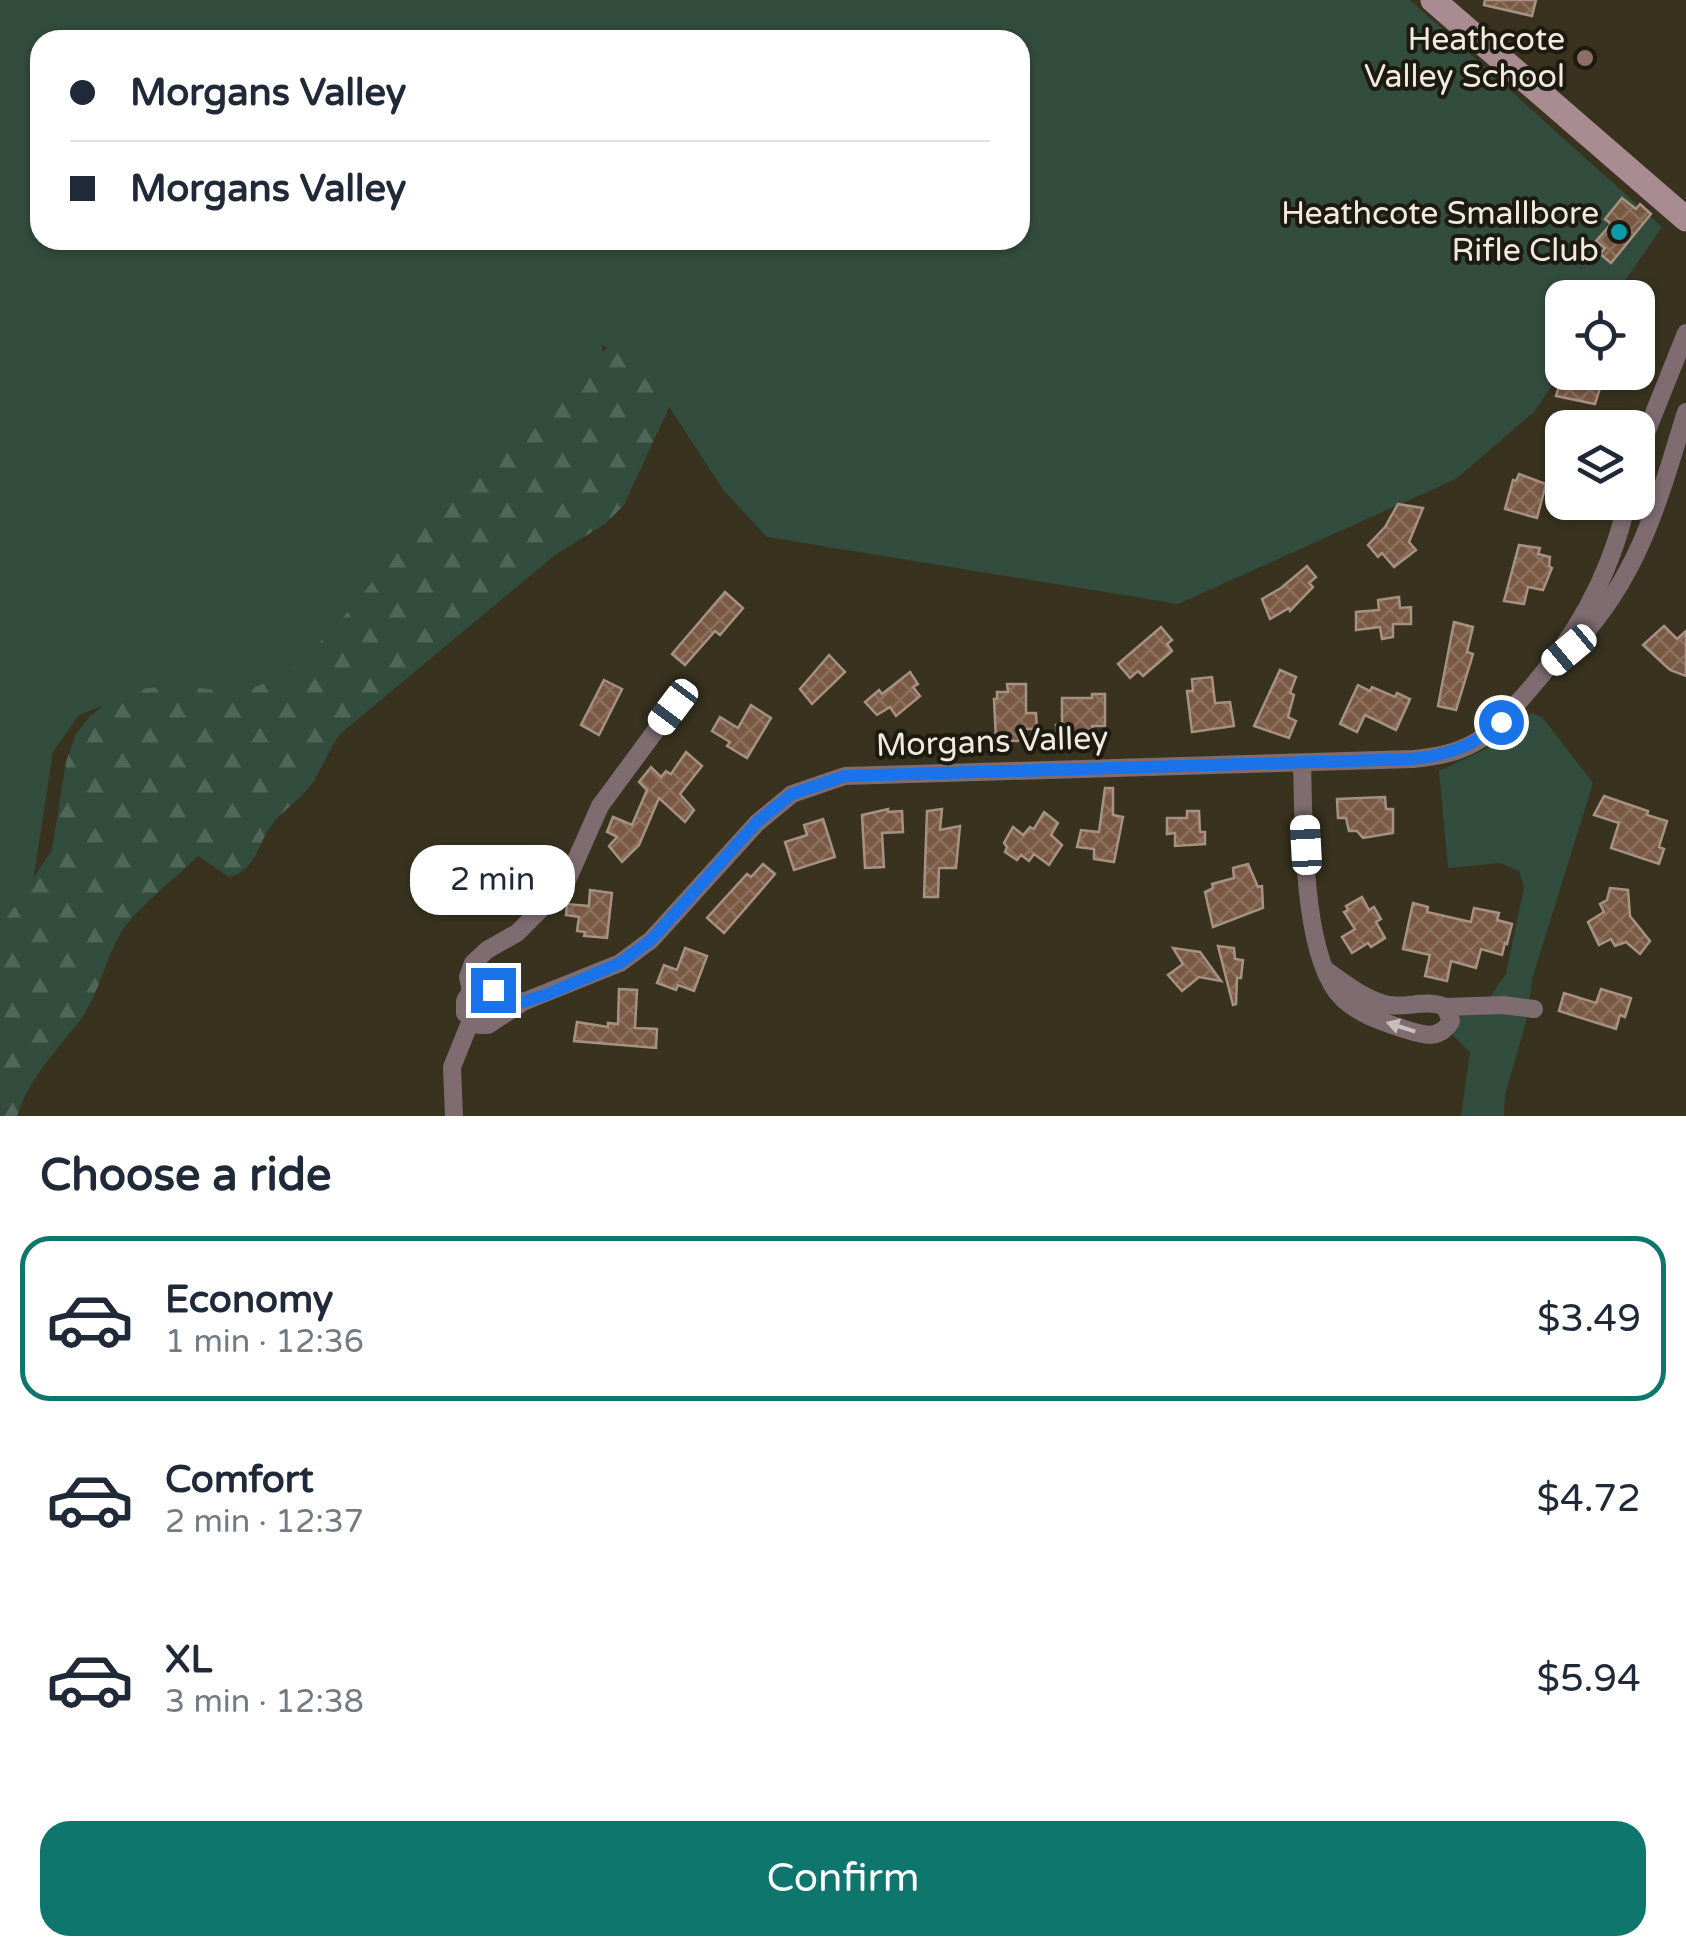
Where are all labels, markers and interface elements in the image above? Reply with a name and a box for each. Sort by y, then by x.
place label: Heathcote Valley School [1364,21,1565,96]
marker: Heathcote Valley School [1574,47,1596,69]
text: Morgans Valley [130,70,406,116]
text: Morgans Valley [130,166,406,212]
place label: Heathcote Smallbore Rifle Club [1281,195,1599,270]
marker: Heathcote Smallbore Rifle Club [1608,221,1630,243]
map controls [1545,280,1655,520]
button: locate [1545,280,1655,390]
button: layers [1545,410,1655,520]
car [1536,619,1602,681]
car [643,674,703,740]
route start [1479,700,1524,745]
street label: Morgans Valley [875,719,1109,765]
car [1289,814,1323,876]
callout: 2 min [410,845,576,915]
text: 2 min [450,861,535,899]
route end [471,968,516,1013]
one-way arrow [1385,1019,1415,1034]
text: Choose a ride [40,1149,331,1203]
icon: car [45,1274,135,1364]
text: Economy [165,1277,333,1323]
text: $3.49 [1537,1296,1641,1342]
text: 1 min · 12:36 [165,1323,364,1361]
icon: car [45,1454,135,1544]
text: Comfort [165,1457,314,1503]
text: $4.72 [1536,1476,1641,1522]
text: 2 min · 12:37 [165,1503,364,1541]
icon: car [45,1634,135,1724]
text: XL [165,1637,212,1683]
text: $5.94 [1536,1656,1641,1702]
text: 3 min · 12:38 [165,1683,364,1721]
button: Confirm [40,1821,1646,1936]

